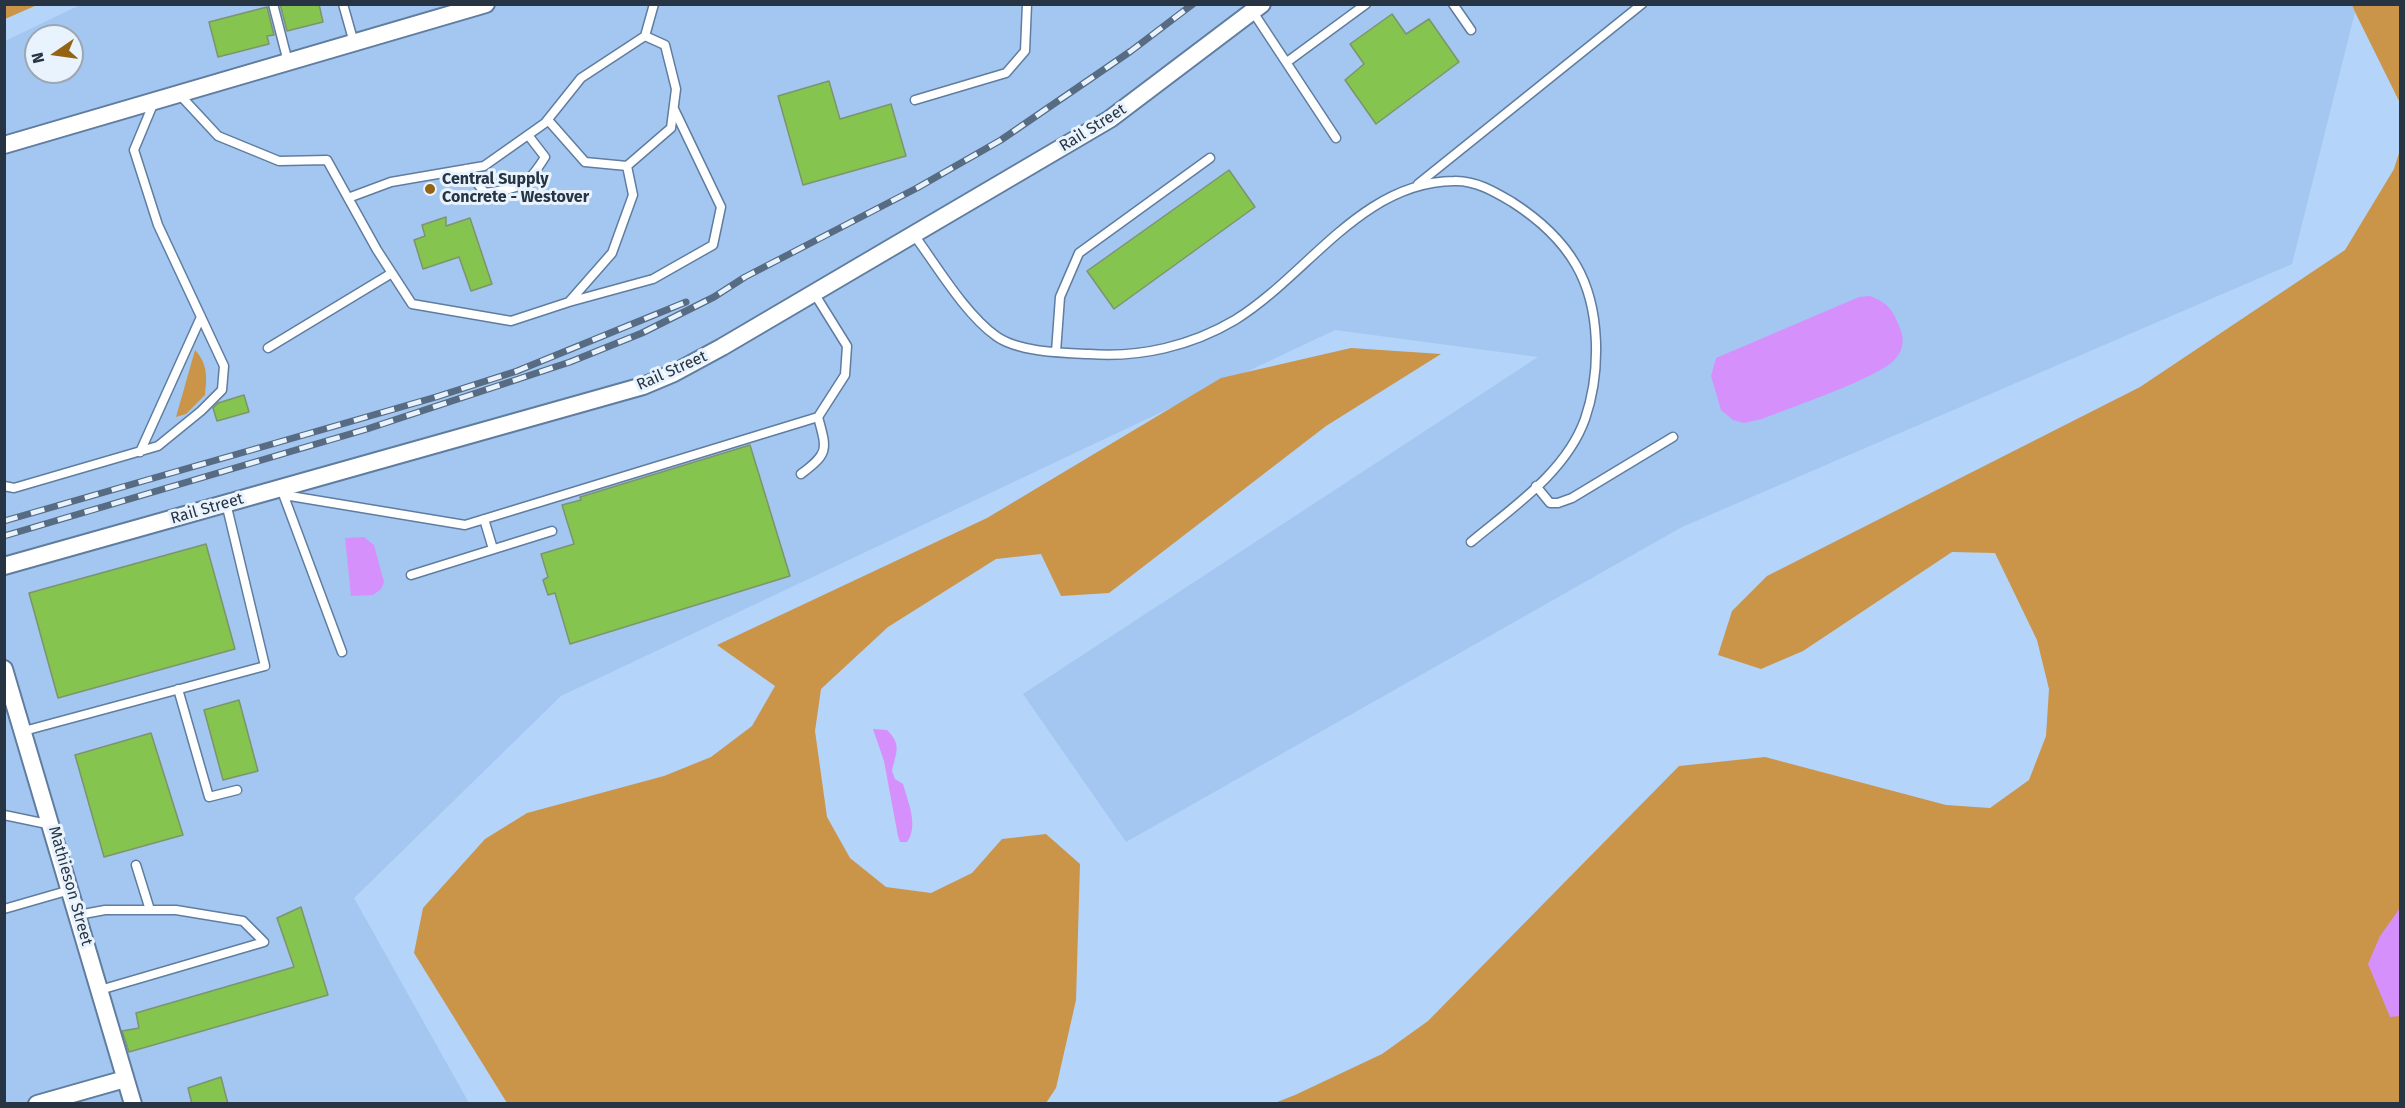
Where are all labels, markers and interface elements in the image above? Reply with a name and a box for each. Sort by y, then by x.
north arrow [24,24,84,84]
text: N [27,50,48,65]
street label: Rail Street [1056,100,1130,156]
place label: Central Supply Concrete - Westover [442,170,589,208]
marker: Central Supply Concrete - Westover [423,182,437,196]
street label: Rail Street [634,347,710,395]
street label: Rail Street [168,489,246,529]
street label: Mathieson Street [44,824,96,948]

